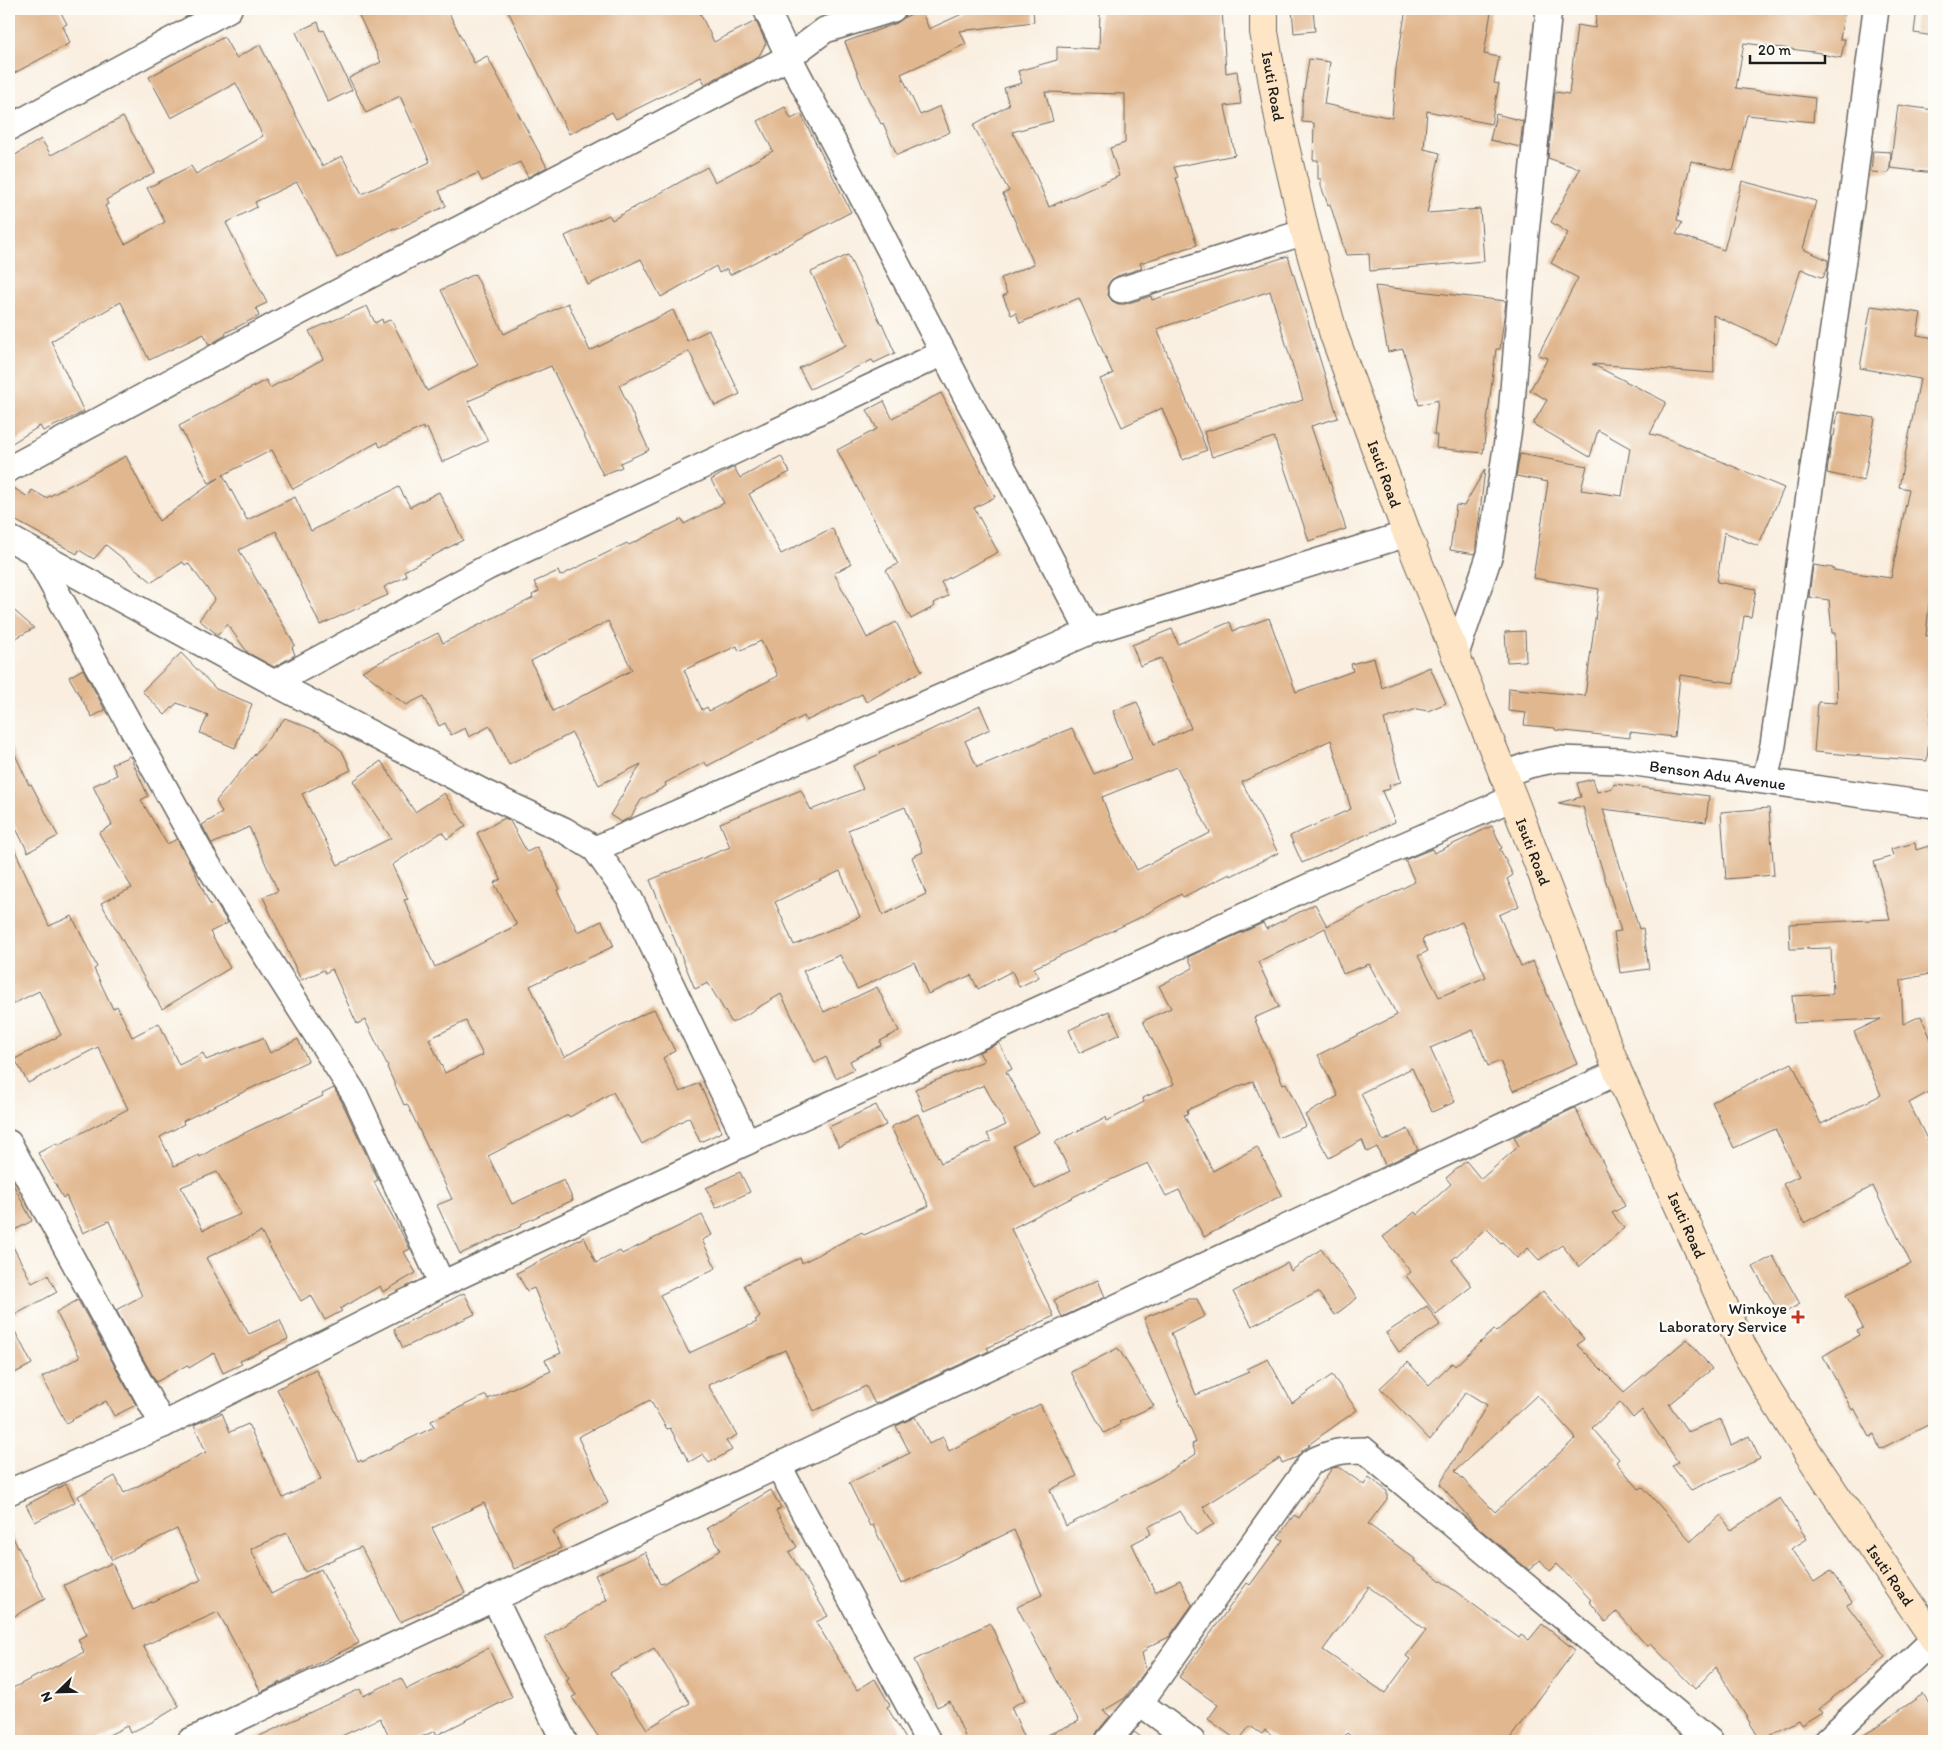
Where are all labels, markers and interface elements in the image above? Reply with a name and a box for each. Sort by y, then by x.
scale bar [1750,32,1826,64]
text: 20 m [1758,41,1792,59]
street label: Isuti Road [1258,50,1288,123]
street label: Isuti Road [1363,438,1406,511]
street label: Benson Adu Avenue [1648,756,1787,794]
street label: Isuti Road [1512,815,1555,888]
street label: Isuti Road [1664,1189,1710,1261]
place label: Winkoye Laboratory Service [1659,1299,1787,1336]
marker: Winkoye Laboratory Service [1791,1310,1805,1324]
street label: Isuti Road [1862,1541,1918,1610]
north arrow [32,1668,82,1718]
text: N [37,1689,56,1705]

